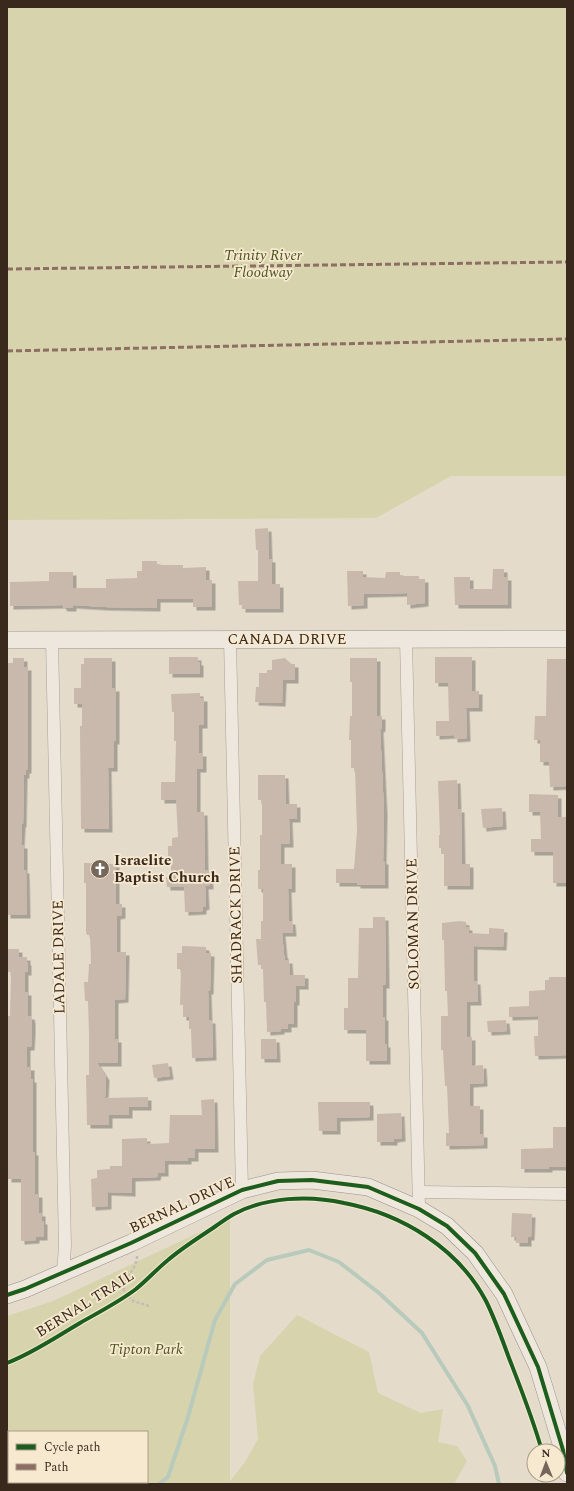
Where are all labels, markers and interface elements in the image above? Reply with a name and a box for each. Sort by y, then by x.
park label: Trinity River Floodway [224,244,303,284]
street label: CANADA DRIVE [227,628,347,651]
street label: SHADRACK DRIVE [223,846,249,984]
place label: Israelite Baptist Church [114,849,220,889]
church icon: Israelite Baptist Church [89,858,111,880]
street label: SOLOMAN DRIVE [400,858,426,990]
street label: LADALE DRIVE [47,900,71,1014]
street label: BERNAL DRIVE [126,1171,238,1239]
street label: BERNAL TRAIL [31,1265,139,1343]
park label: Tipton Park [109,1338,183,1361]
legend [8,1431,148,1483]
text: Cycle path [44,1438,101,1457]
north arrow [526,1443,566,1483]
text: N [541,1445,550,1462]
text: Path [44,1458,69,1477]

